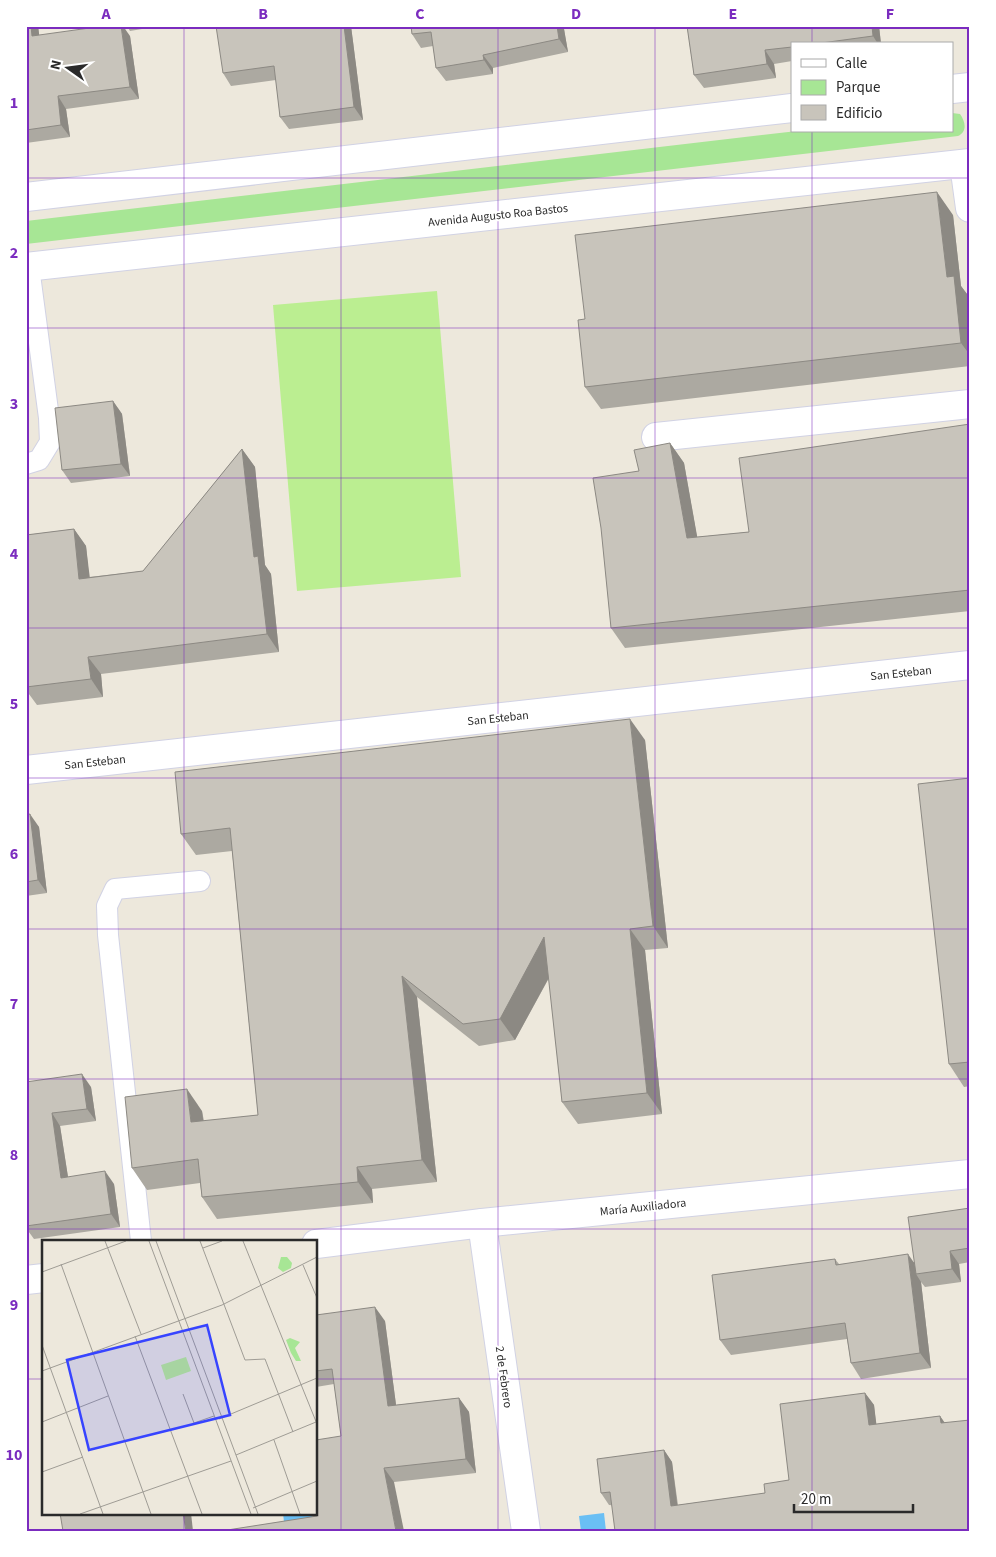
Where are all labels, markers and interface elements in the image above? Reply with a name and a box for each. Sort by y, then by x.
text: A [100,3,111,25]
text: B [258,3,268,25]
text: C [415,3,425,25]
text: D [571,3,581,25]
text: E [729,3,737,25]
text: F [886,3,894,25]
north arrow [42,42,92,92]
legend [791,42,954,132]
text: Calle [836,53,867,74]
text: N [46,58,67,72]
text: Parque [836,77,880,98]
text: 1 [10,92,18,114]
text: Edificio [836,103,883,124]
street label: Avenida Augusto Roa Bastos [427,200,569,231]
text: 2 [10,242,18,264]
text: 3 [10,393,18,415]
text: 4 [10,543,19,565]
street label: San Esteban [870,662,933,685]
text: 5 [10,693,18,715]
street label: San Esteban [467,707,530,730]
street label: San Esteban [64,751,127,774]
text: 6 [10,843,18,865]
text: 7 [10,993,18,1015]
text: 8 [10,1144,18,1166]
street label: María Auxiliadora [599,1195,687,1220]
inset map [42,1240,318,1514]
text: 9 [10,1294,18,1316]
street label: 2 de Febrero [491,1345,516,1409]
text: 10 [6,1444,22,1466]
scale bar [794,1482,912,1514]
text: 20 m [801,1489,831,1510]

